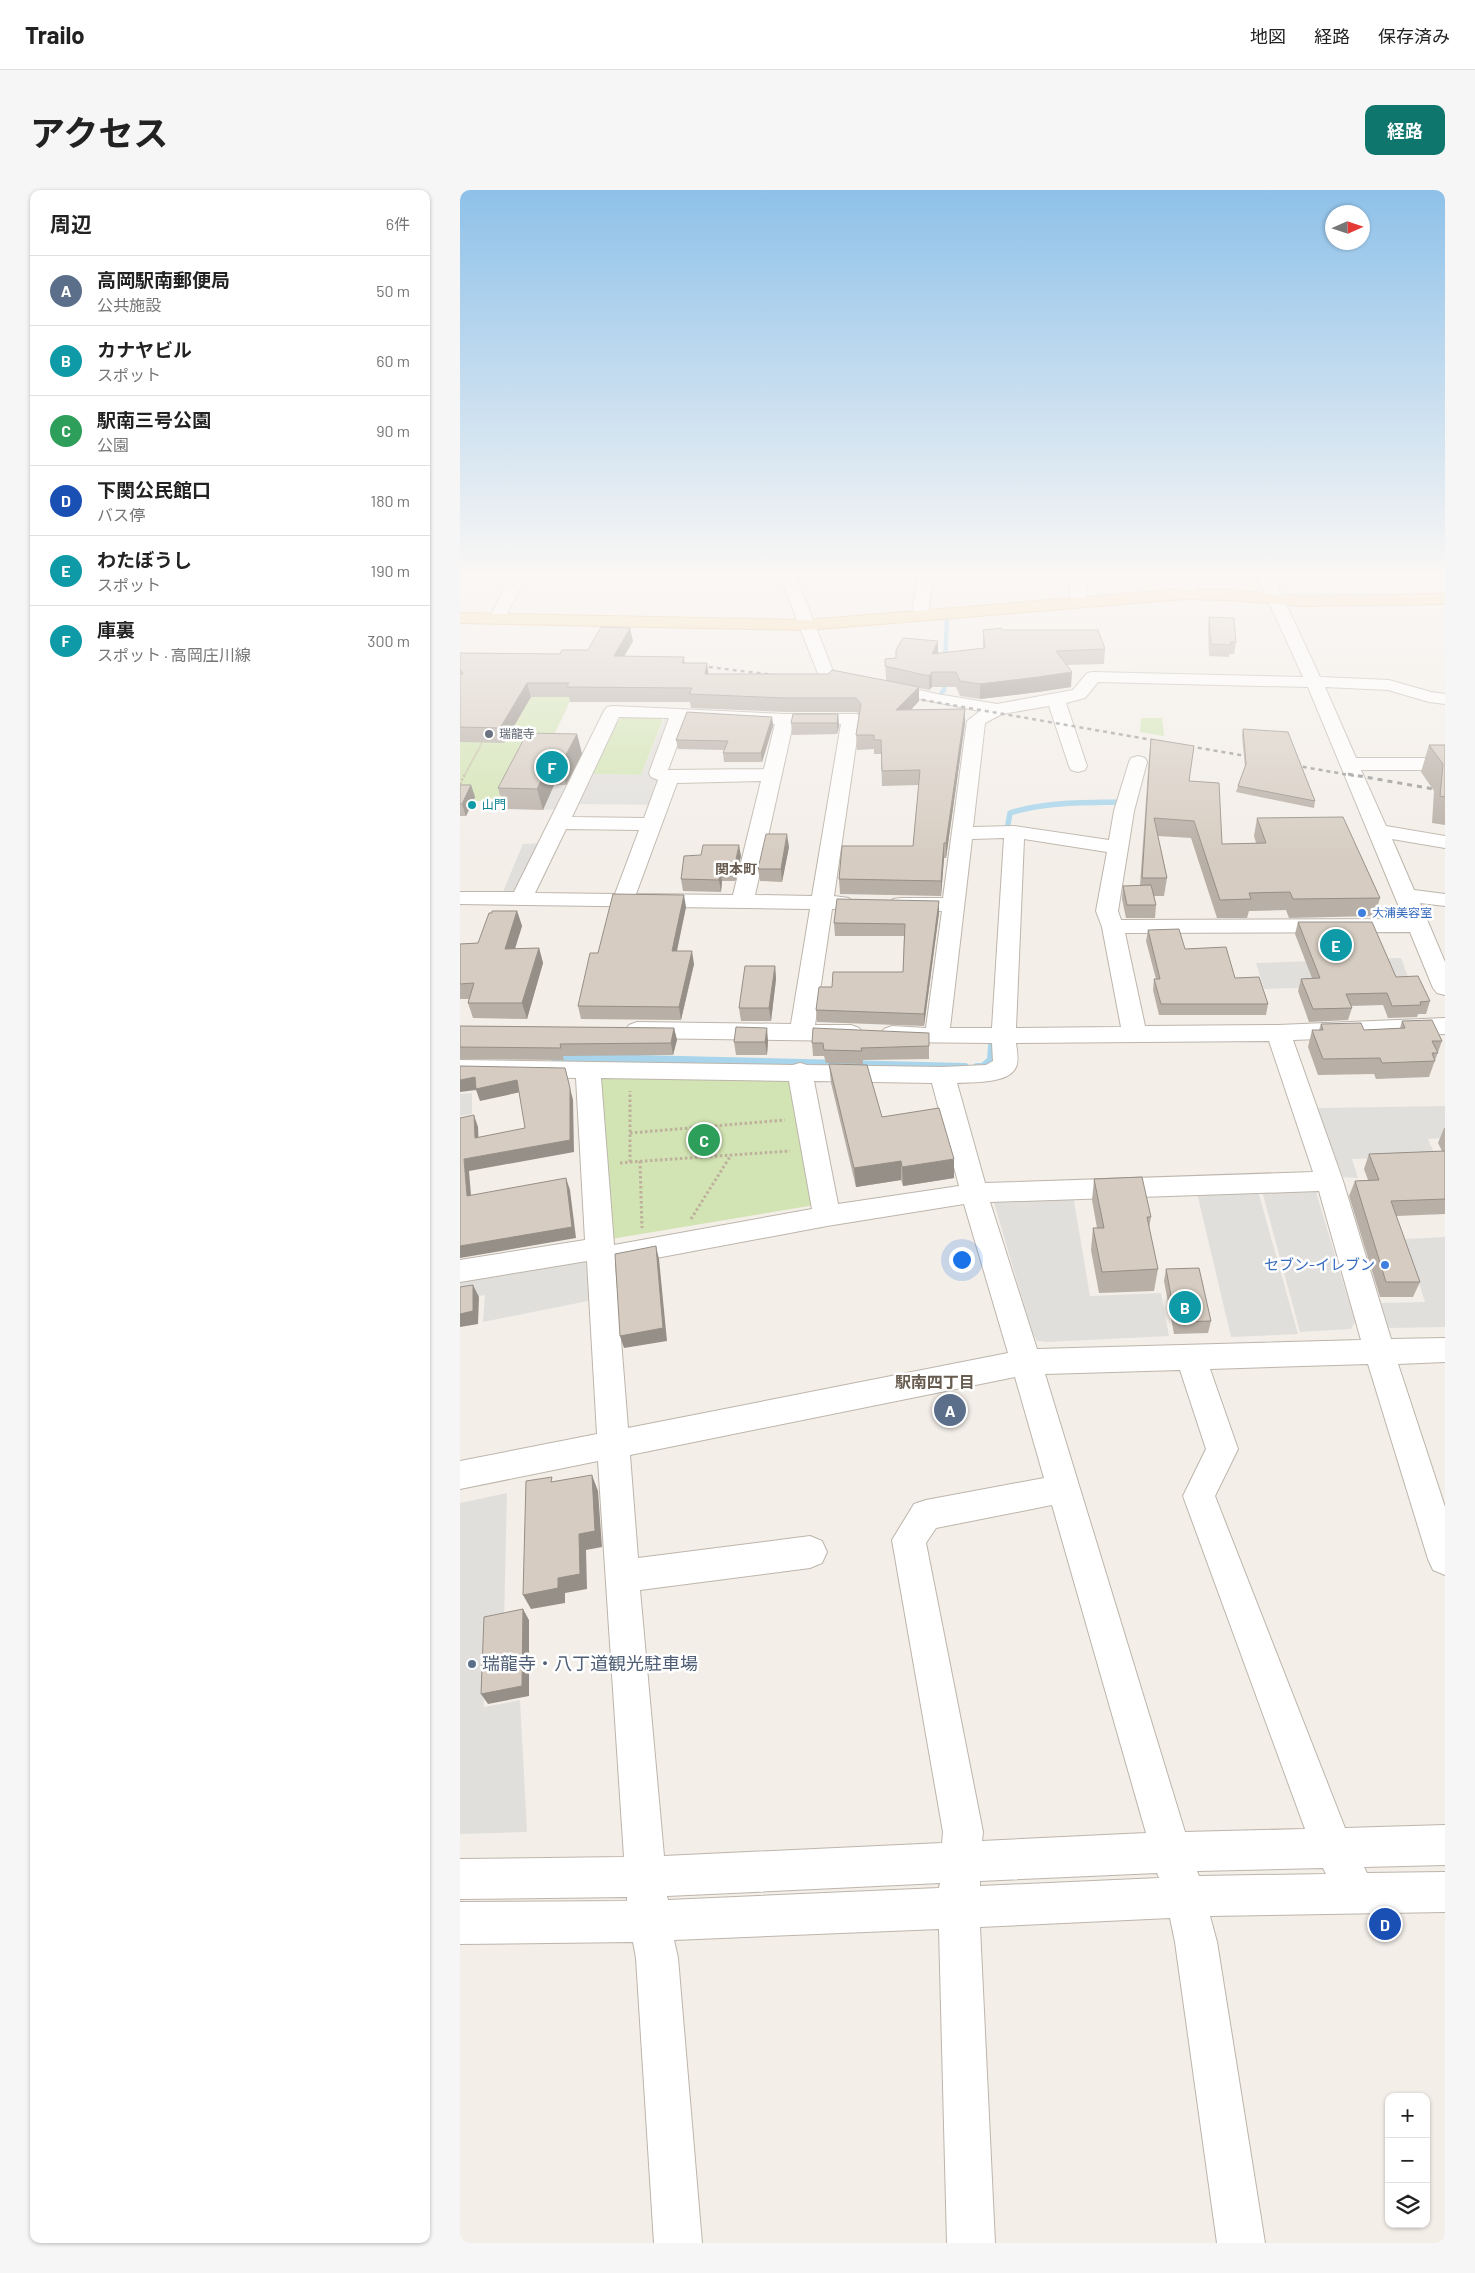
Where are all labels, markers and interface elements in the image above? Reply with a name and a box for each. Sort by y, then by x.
text: Trailo [25,20,85,49]
text: 地図 [1250,25,1286,47]
text: 経路 [1314,25,1350,47]
text: 保存済み [1378,25,1450,47]
button: 経路 [1365,105,1445,155]
text: アクセス [30,111,168,153]
north arrow [1325,205,1370,250]
text: 周辺 [50,211,92,236]
text: 6件 [386,214,410,233]
text: 高岡駅南郵便局 [97,268,230,291]
text: A [61,281,71,300]
text: 50 m [376,281,410,300]
text: 公共施設 [97,295,161,314]
text: カナヤビル [97,338,192,361]
text: B [61,351,71,370]
text: 60 m [376,351,410,370]
text: スポット [97,365,161,384]
text: 駅南三号公園 [97,408,211,431]
text: C [61,421,71,440]
text: 90 m [376,421,410,440]
text: 公園 [97,435,129,454]
text: 下関公民館口 [97,478,211,501]
text: D [61,491,71,510]
text: 180 m [371,491,410,510]
text: バス停 [97,505,145,524]
text: わたぼうし [97,548,192,571]
text: E [61,561,71,580]
text: 190 m [371,561,410,580]
text: スポット [97,575,161,594]
text: 庫裏 [97,618,135,641]
text: F [62,631,70,650]
text: 300 m [367,631,410,650]
text: スポット · 高岡庄川線 [97,645,251,664]
place label: 瑞龍寺 [499,726,535,740]
marker: 瑞龍寺 [483,728,495,740]
pin: F [536,748,568,786]
place label: 山門 [482,797,506,811]
marker: 山門 [466,799,478,811]
district label: 関本町 [715,860,757,877]
place label: 大浦美容室 [1372,905,1432,919]
marker: 大浦美容室 [1356,907,1368,919]
pin: E [1320,926,1352,964]
pin: C [688,1121,720,1159]
your location [949,1247,975,1273]
place label: セブン-イレブン [1264,1255,1375,1273]
marker: セブン-イレブン [1379,1259,1391,1271]
pin: B [1169,1288,1201,1326]
district label: 駅南四丁目 [895,1372,975,1391]
pin: A [934,1391,966,1429]
place label: 瑞龍寺・八丁道観光駐車場 [482,1652,698,1674]
marker: 瑞龍寺・八丁道観光駐車場 [466,1658,478,1670]
pin: D [1369,1905,1401,1943]
map controls [1385,2093,1430,2228]
button: + [1385,2093,1430,2138]
button: − [1385,2138,1430,2183]
button: layers [1385,2183,1430,2228]

